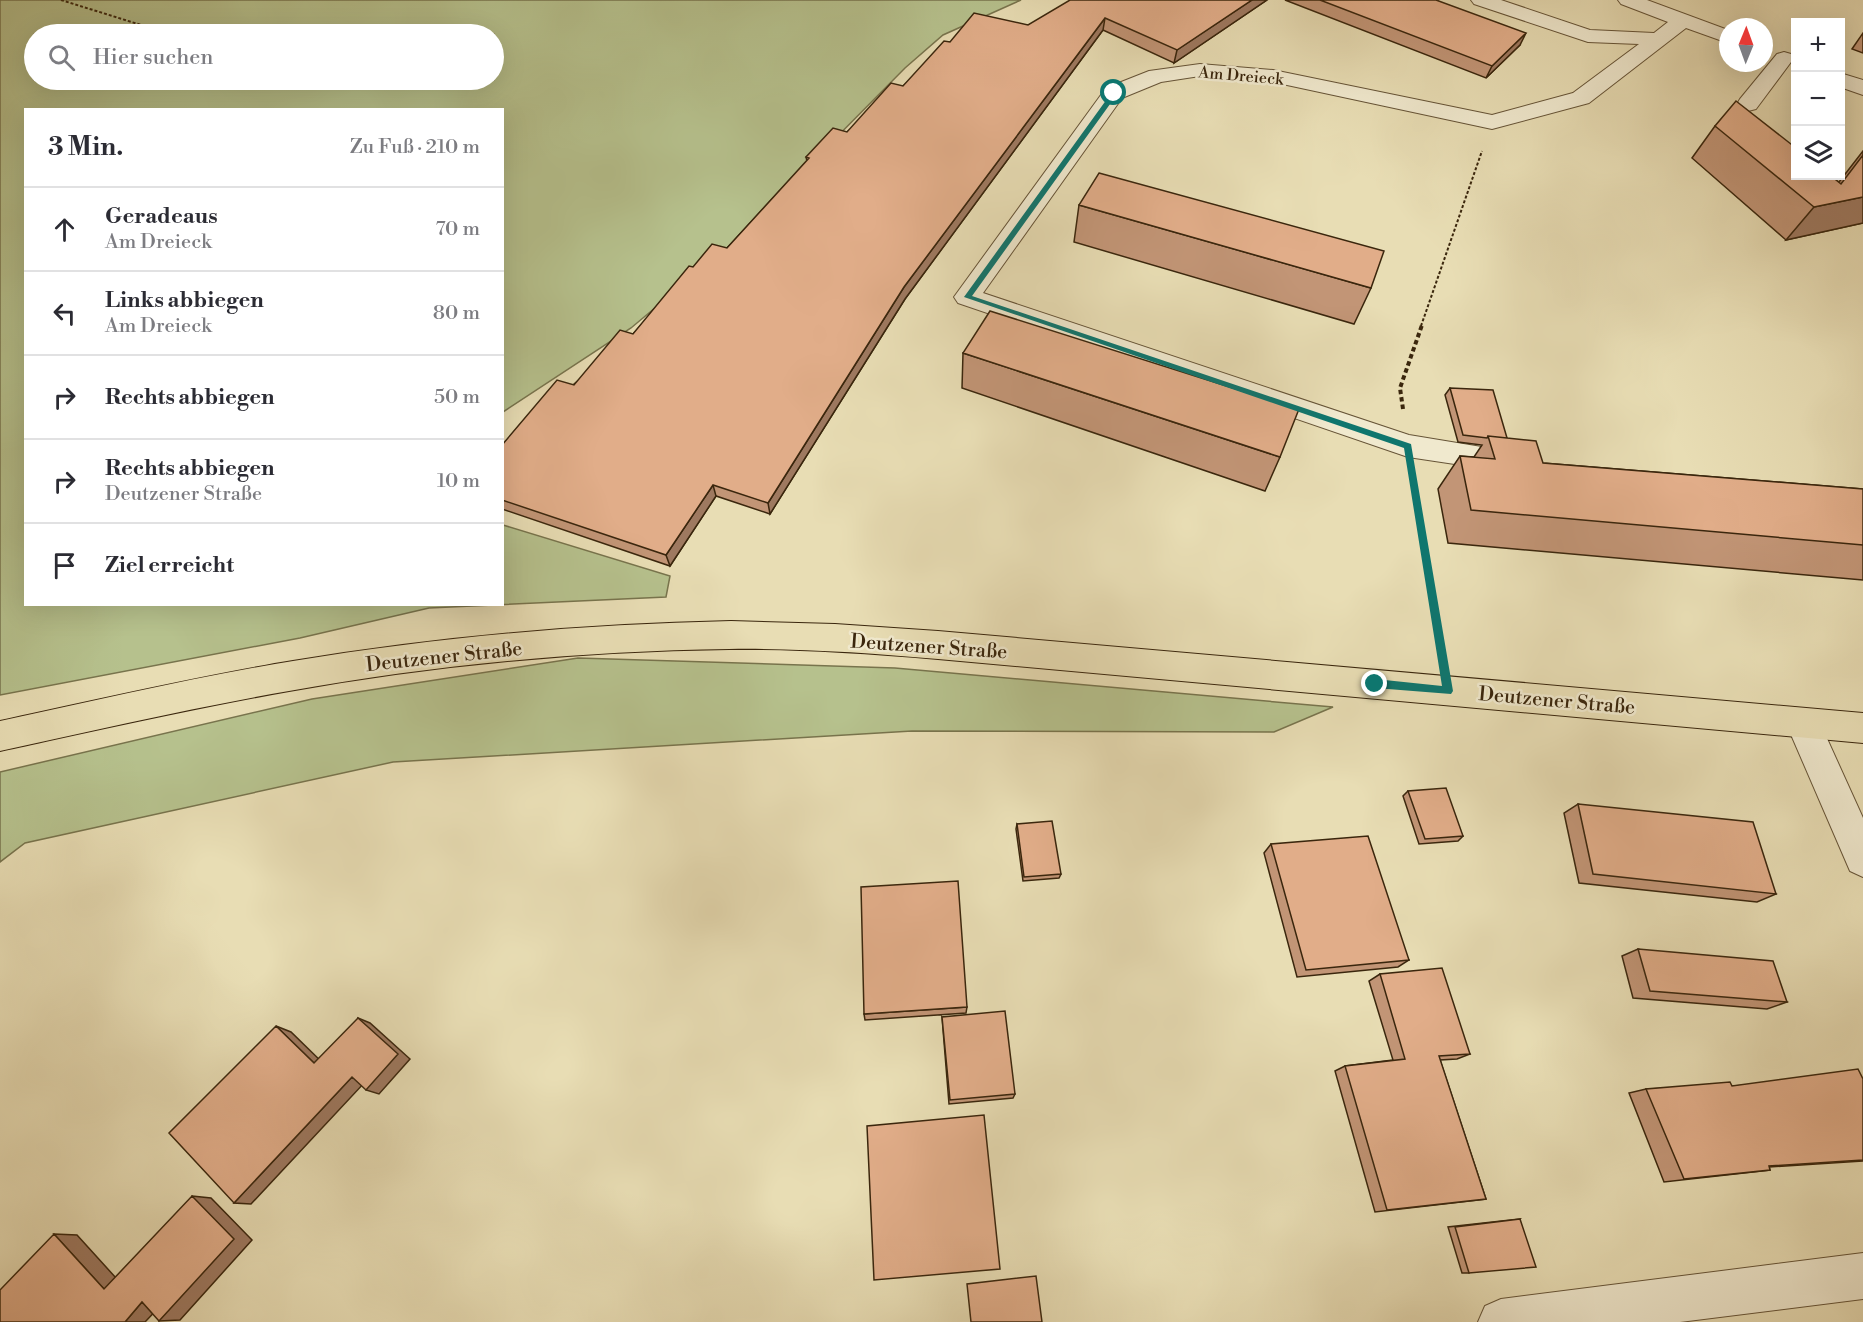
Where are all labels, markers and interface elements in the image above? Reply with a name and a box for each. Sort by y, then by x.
north arrow [1719,18,1773,72]
map controls [1791,18,1845,180]
button: + [1791,18,1845,72]
search box [24,24,504,90]
icon: search [45,41,78,74]
text: Hier suchen [93,44,213,71]
street label: Am Dreieck [1197,62,1286,90]
button: − [1791,72,1845,126]
route start [1100,79,1126,105]
button: layers [1791,126,1845,180]
text: 3 Min. [48,131,123,163]
text: Zu Fuß · 210 m [350,135,480,160]
text: Geradeaus [105,203,218,230]
icon: ahead [48,213,81,246]
text: 70 m [436,217,480,242]
text: Am Dreieck [105,230,212,255]
text: Links abbiegen [105,287,264,314]
icon: left [48,297,81,330]
text: 80 m [433,301,480,326]
text: Am Dreieck [105,314,212,339]
icon: right [48,381,81,414]
text: Rechts abbiegen [105,384,275,411]
text: 50 m [434,385,480,410]
text: Rechts abbiegen [105,455,275,482]
icon: right [48,465,81,498]
text: 10 m [437,469,480,494]
text: Deutzener Straße [105,482,262,507]
icon: arrive [48,549,81,582]
text: Ziel erreicht [105,552,234,579]
street label: Deutzener Straße [850,630,1008,665]
street label: Deutzener Straße [365,637,524,678]
route end [1361,670,1387,696]
street label: Deutzener Straße [1477,682,1636,721]

